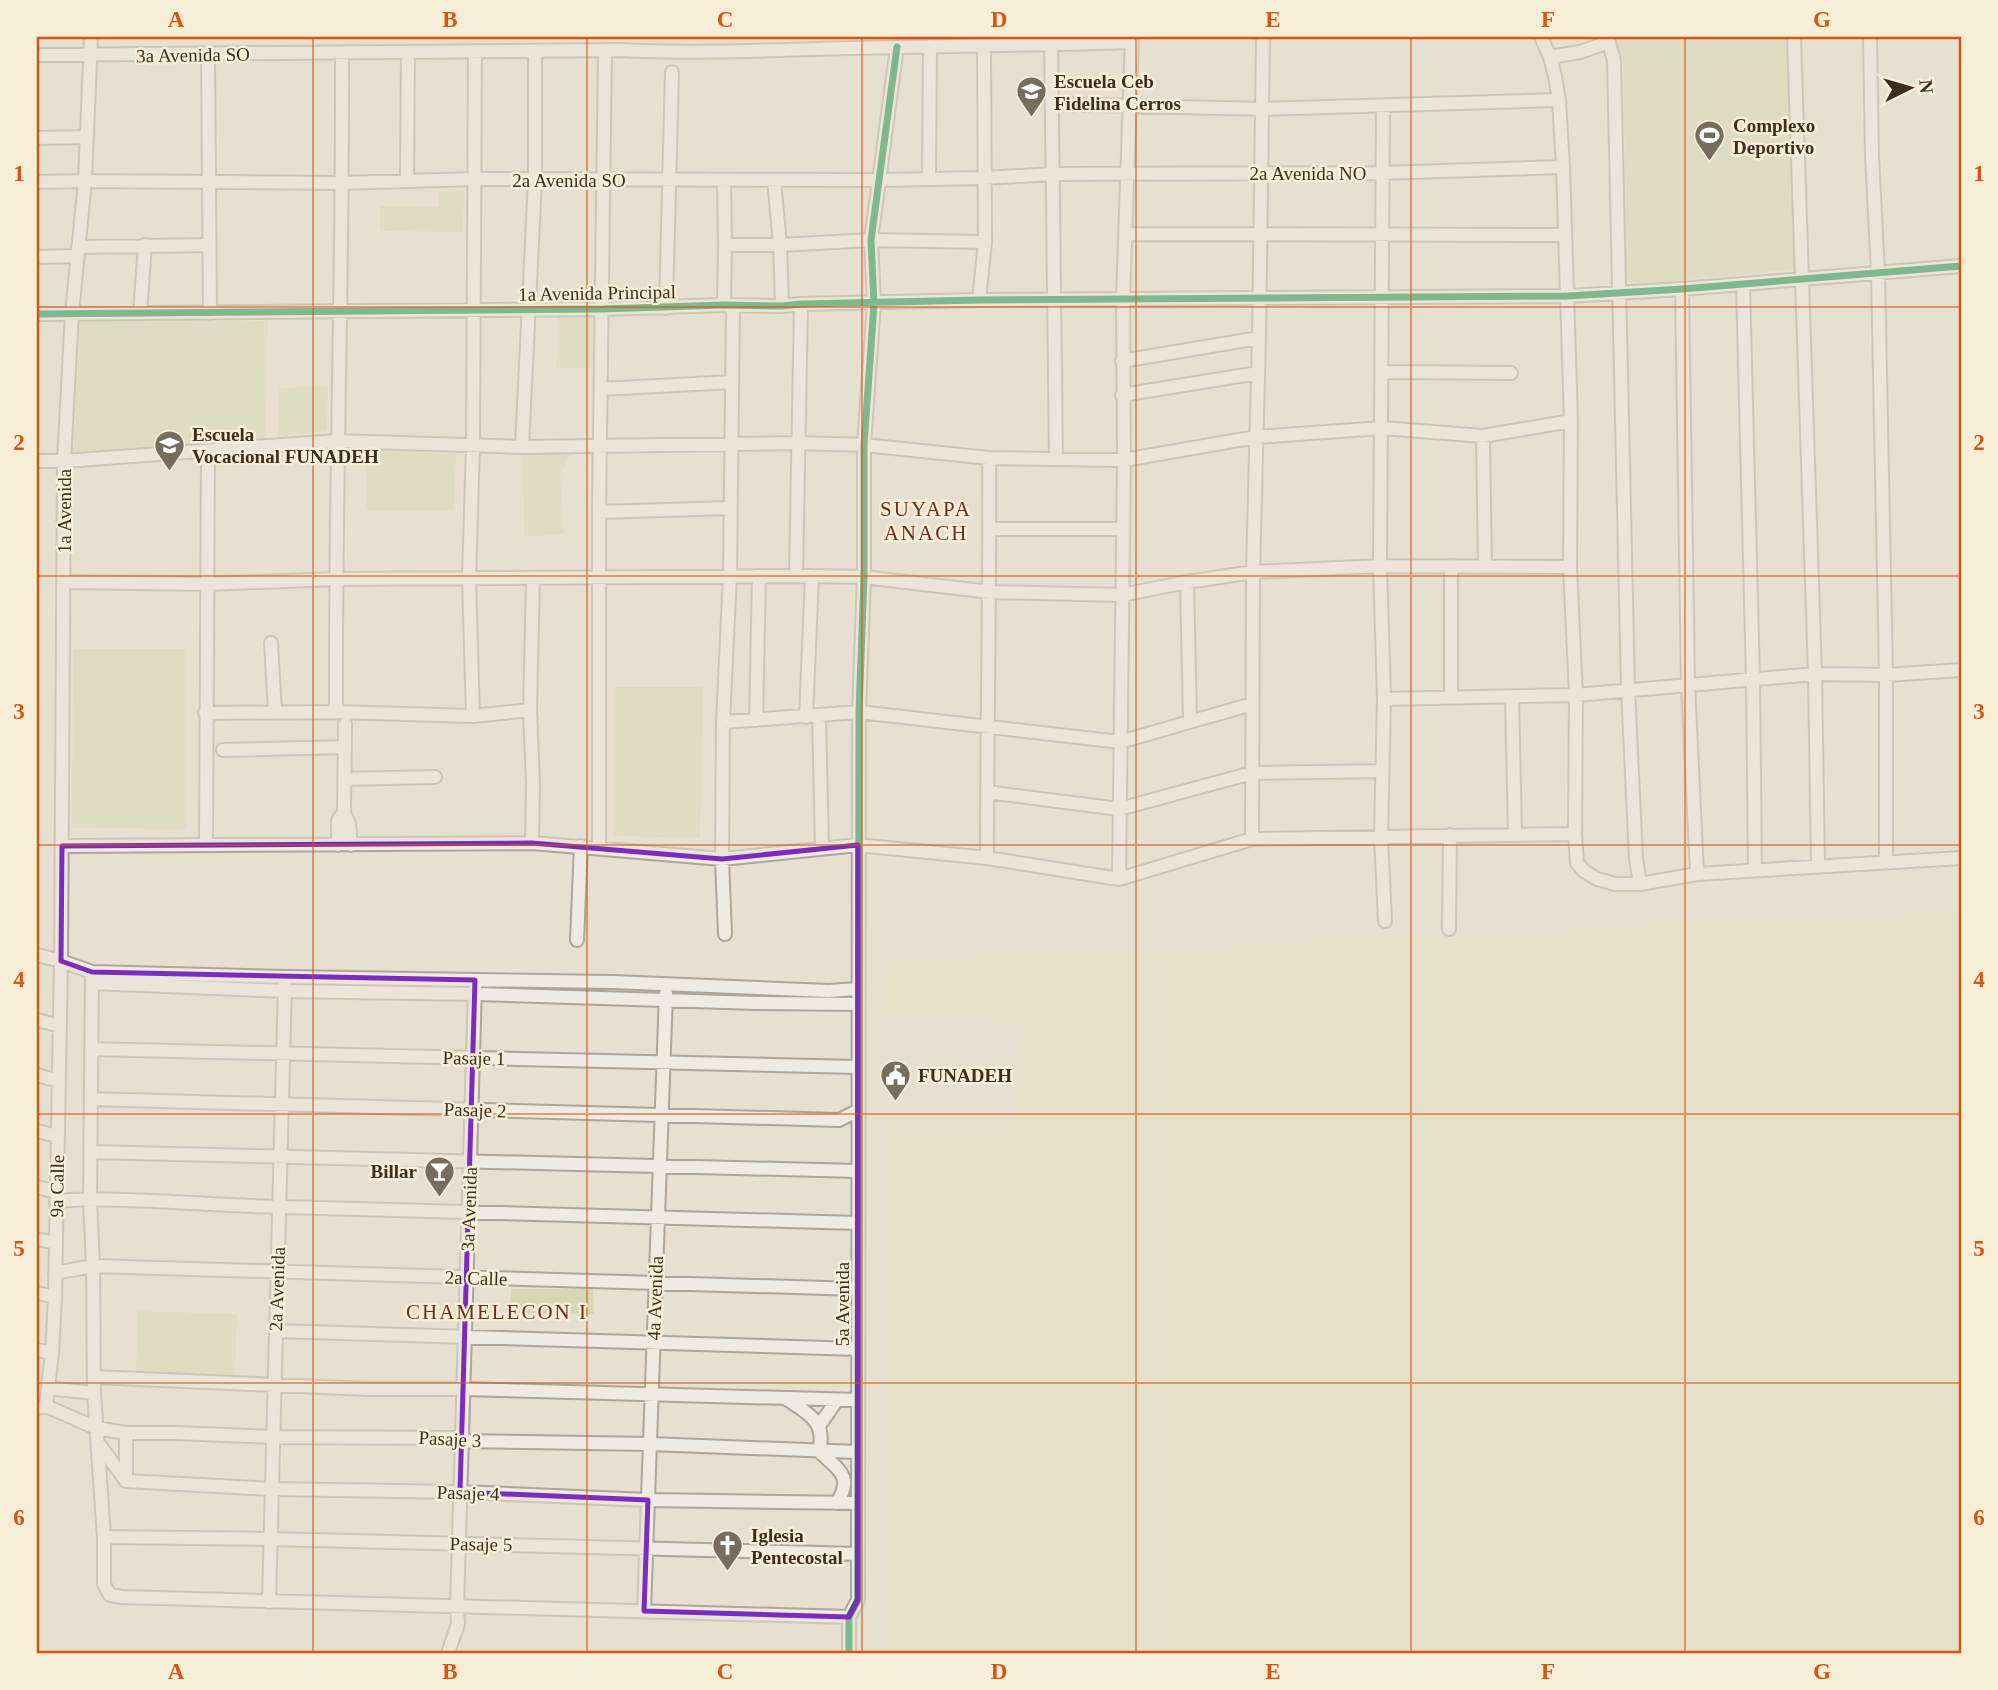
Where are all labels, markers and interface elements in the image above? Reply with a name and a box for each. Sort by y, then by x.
text: A [168,7,185,32]
text: B [442,7,458,32]
text: C [717,7,733,32]
text: D [991,7,1007,32]
text: E [1265,7,1281,32]
text: F [1541,7,1555,32]
text: G [1813,7,1831,32]
street label: 3a Avenida SO [136,44,250,66]
north arrow [1876,52,1946,122]
place label: Escuela Ceb Fidelina Cerros [1054,71,1181,114]
school or university icon: Escuela Ceb Fidelina Cerros [1014,75,1048,119]
text: N [1915,79,1938,95]
place label: Complexo Deportivo [1733,115,1815,158]
sports icon: Complexo Deportivo [1693,119,1727,163]
text: 1 [13,161,25,186]
text: 1 [1973,161,1985,186]
street label: 2a Avenida NO [1250,163,1366,184]
street label: 2a Avenida SO [512,170,626,191]
street label: 1a Avenida Principal [518,281,676,305]
place label: Escuela Vocacional FUNADEH [192,424,379,467]
school or university icon: Escuela Vocacional FUNADEH [152,428,186,472]
text: 2 [13,430,25,455]
text: 2 [1973,430,1985,455]
street label: 1a Avenida [54,468,75,553]
district label: SUYAPA ANACH [880,497,972,545]
text: 3 [13,699,25,724]
text: 3 [1973,699,1985,724]
text: 4 [13,967,25,992]
text: 4 [1973,967,1985,992]
street label: Pasaje 1 [442,1047,506,1069]
public building icon: FUNADEH [878,1058,912,1102]
place label: FUNADEH [918,1065,1012,1086]
street label: Pasaje 2 [443,1098,507,1122]
street label: 9a Calle [46,1154,68,1218]
bar icon: Billar [423,1154,457,1198]
place label: Billar [371,1161,418,1182]
street label: 3a Avenida [457,1166,481,1252]
text: 5 [13,1236,25,1261]
text: 5 [1973,1236,1985,1261]
street label: 2a Avenida [265,1246,289,1332]
street label: 4a Avenida [643,1255,667,1341]
street label: 5a Avenida [832,1261,853,1346]
street label: 2a Calle [444,1266,508,1290]
district label: CHAMELECON I [406,1300,588,1324]
street label: Pasaje 3 [418,1427,482,1451]
street label: Pasaje 4 [436,1481,500,1505]
text: 6 [13,1505,25,1530]
text: 6 [1973,1505,1985,1530]
place label: Iglesia Pentecostal [751,1525,843,1568]
church icon: Iglesia Pentecostal [711,1529,745,1573]
street label: Pasaje 5 [449,1533,513,1555]
text: A [168,1659,185,1684]
text: B [442,1659,458,1684]
text: C [717,1659,733,1684]
text: D [991,1659,1007,1684]
text: E [1265,1659,1281,1684]
text: F [1541,1659,1555,1684]
text: G [1813,1659,1831,1684]

